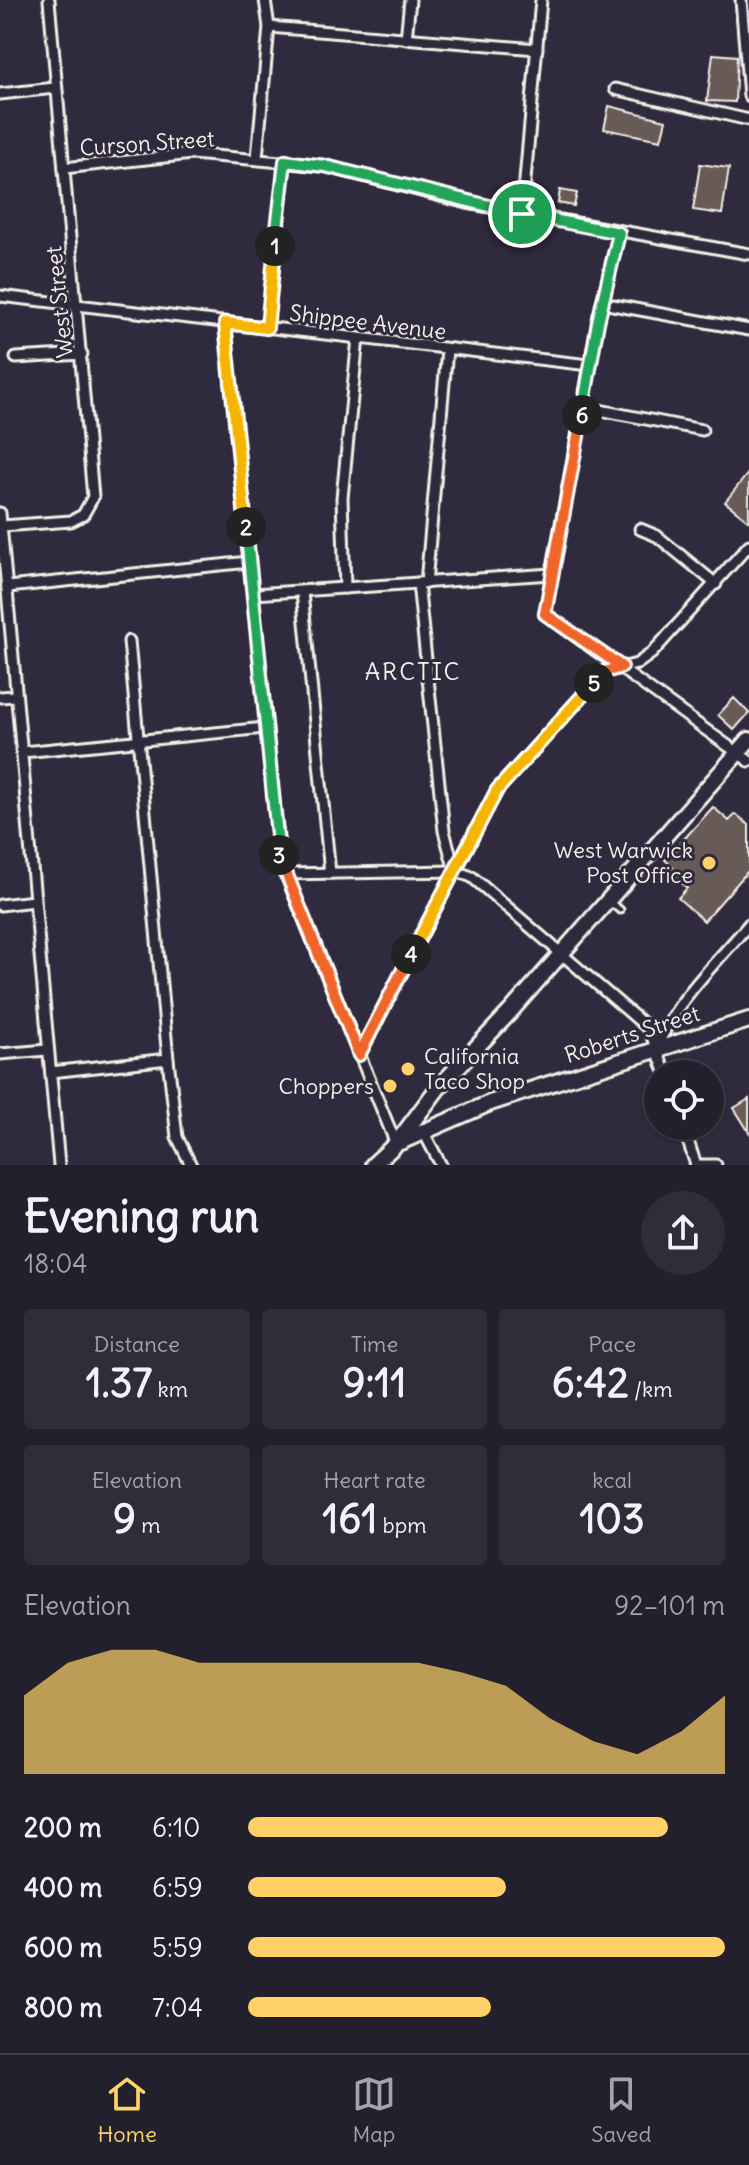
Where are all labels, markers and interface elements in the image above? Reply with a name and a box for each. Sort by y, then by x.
street label: Curson Street [79,124,215,162]
pin [488,180,556,248]
icon: arrive [500,192,544,236]
pin: 1 [255,226,295,266]
text: 1 [271,232,279,260]
street label: West Street [39,245,79,359]
street label: Shippee Avenue [288,298,448,346]
pin: 6 [562,395,602,435]
text: 6 [576,401,588,429]
pin: 2 [226,507,266,547]
text: 2 [240,513,252,541]
district label: ARCTIC [365,656,461,686]
pin: 5 [574,663,614,703]
text: 5 [588,669,600,697]
pin: 3 [259,835,299,875]
place label: West Warwick Post Office [554,836,693,889]
text: 3 [273,841,285,869]
marker: West Warwick Post Office [700,854,718,872]
pin: 4 [391,934,431,974]
text: 4 [405,940,417,968]
street label: Roberts Street [561,999,703,1069]
place label: California Taco Shop [424,1042,525,1095]
marker: California Taco Shop [399,1060,417,1078]
map controls [644,1060,724,1140]
button: locate [644,1060,724,1140]
place label: Choppers [279,1072,374,1100]
marker: Choppers [381,1077,399,1095]
text: Evening run [24,1189,259,1244]
button: share [641,1191,725,1275]
text: 18:04 [24,1247,87,1280]
text: Distance [94,1330,180,1358]
text: Time [351,1330,398,1358]
text: Pace [588,1330,636,1358]
text: 1.37 [86,1358,152,1408]
text: 9:11 [343,1358,406,1408]
text: 6:42 [552,1358,629,1408]
text: km [152,1375,188,1403]
text: /km [629,1375,673,1403]
text: Elevation [92,1466,182,1494]
text: Heart rate [323,1466,426,1494]
text: kcal [592,1466,632,1494]
text: 9 [113,1494,136,1544]
text: 161 [322,1494,377,1544]
text: 103 [580,1494,645,1544]
text: m [136,1511,161,1539]
text: bpm [377,1511,427,1539]
text: Elevation [24,1589,131,1622]
text: 92–101 m [614,1589,725,1622]
text: 200 m [24,1811,101,1844]
text: 6:10 [152,1811,200,1844]
text: 400 m [24,1871,102,1904]
text: 6:59 [152,1871,203,1904]
text: 600 m [24,1931,102,1964]
text: 5:59 [152,1931,203,1964]
text: 800 m [24,1991,102,2024]
text: 7:04 [152,1991,203,2024]
tab: Home [98,2072,157,2148]
tab: Map [352,2072,396,2148]
tab: Saved [591,2072,651,2148]

